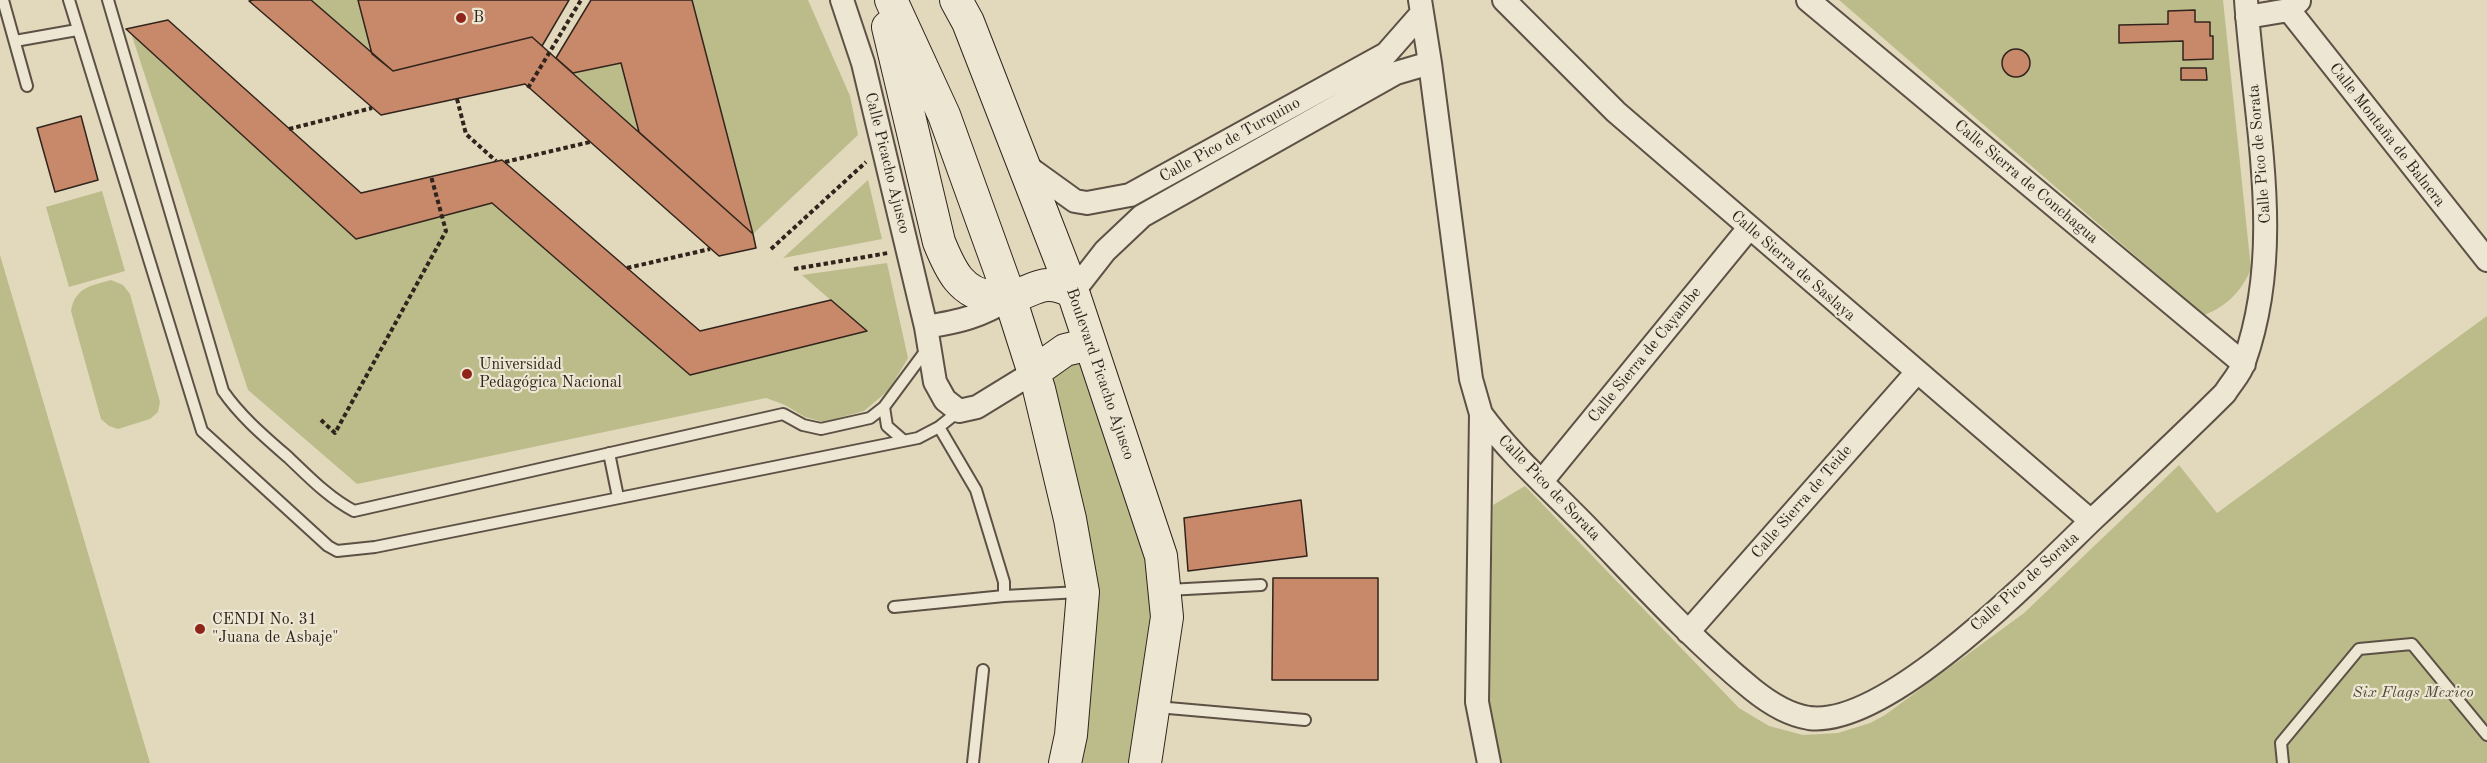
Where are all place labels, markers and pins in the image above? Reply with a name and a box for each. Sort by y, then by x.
place label: B [473,8,484,28]
marker: B [454,11,468,25]
place label: Universidad Pedagógica Nacional [479,355,622,393]
marker: Universidad Pedagógica Nacional [460,367,474,381]
place label: CENDI No. 31 "Juana de Asbaje" [212,610,339,648]
marker: CENDI No. 31 "Juana de Asbaje" [193,622,207,636]

